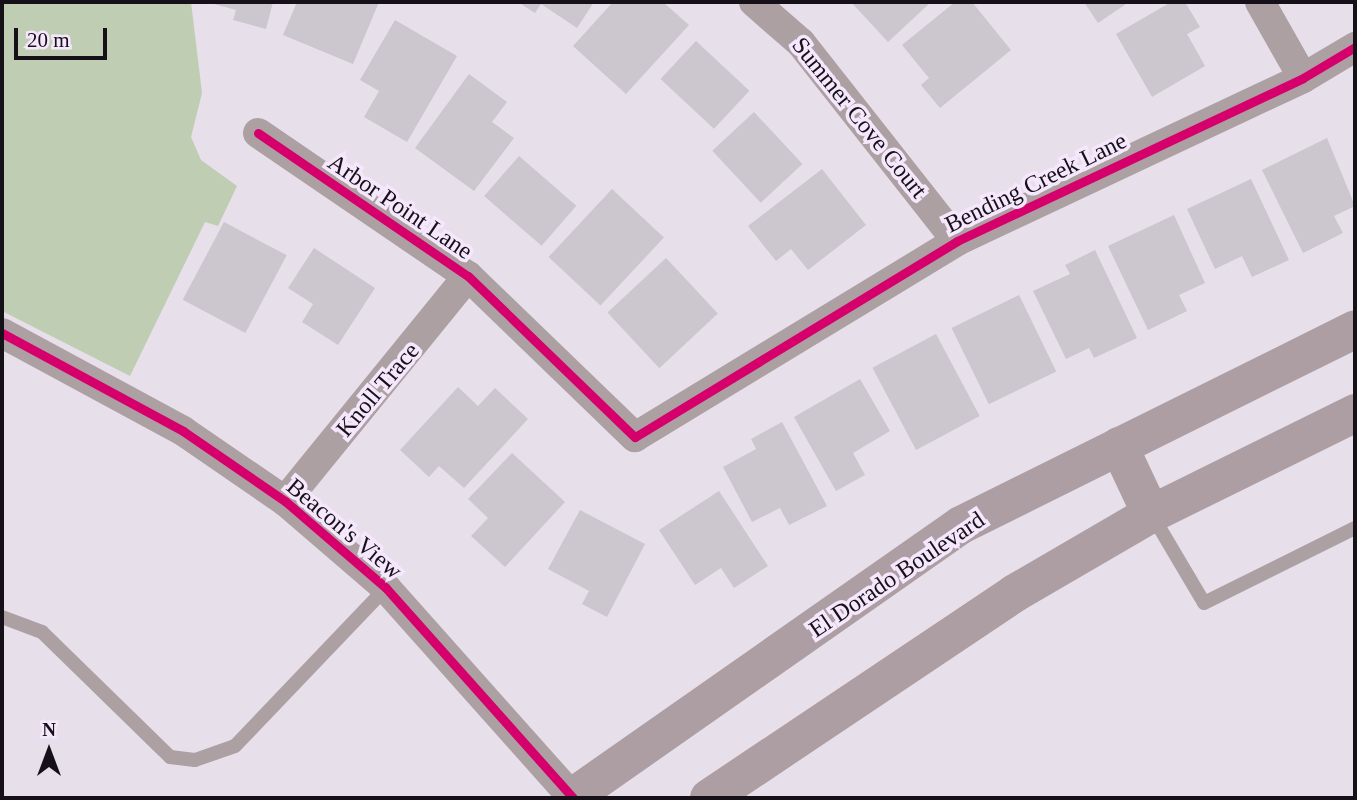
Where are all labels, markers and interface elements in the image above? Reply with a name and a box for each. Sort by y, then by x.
scale bar [18,14,110,58]
text: 20 m [27,28,70,52]
street label: Summer Cove Court [785,32,933,204]
street label: Bending Creek Lane [940,127,1132,239]
street label: Arbor Point Lane [322,148,478,266]
street label: Knoll Trace [330,337,426,443]
street label: Beacon's View [280,472,408,586]
street label: El Dorado Boulevard [804,506,990,644]
north arrow [14,716,84,786]
text: N [42,719,56,740]

